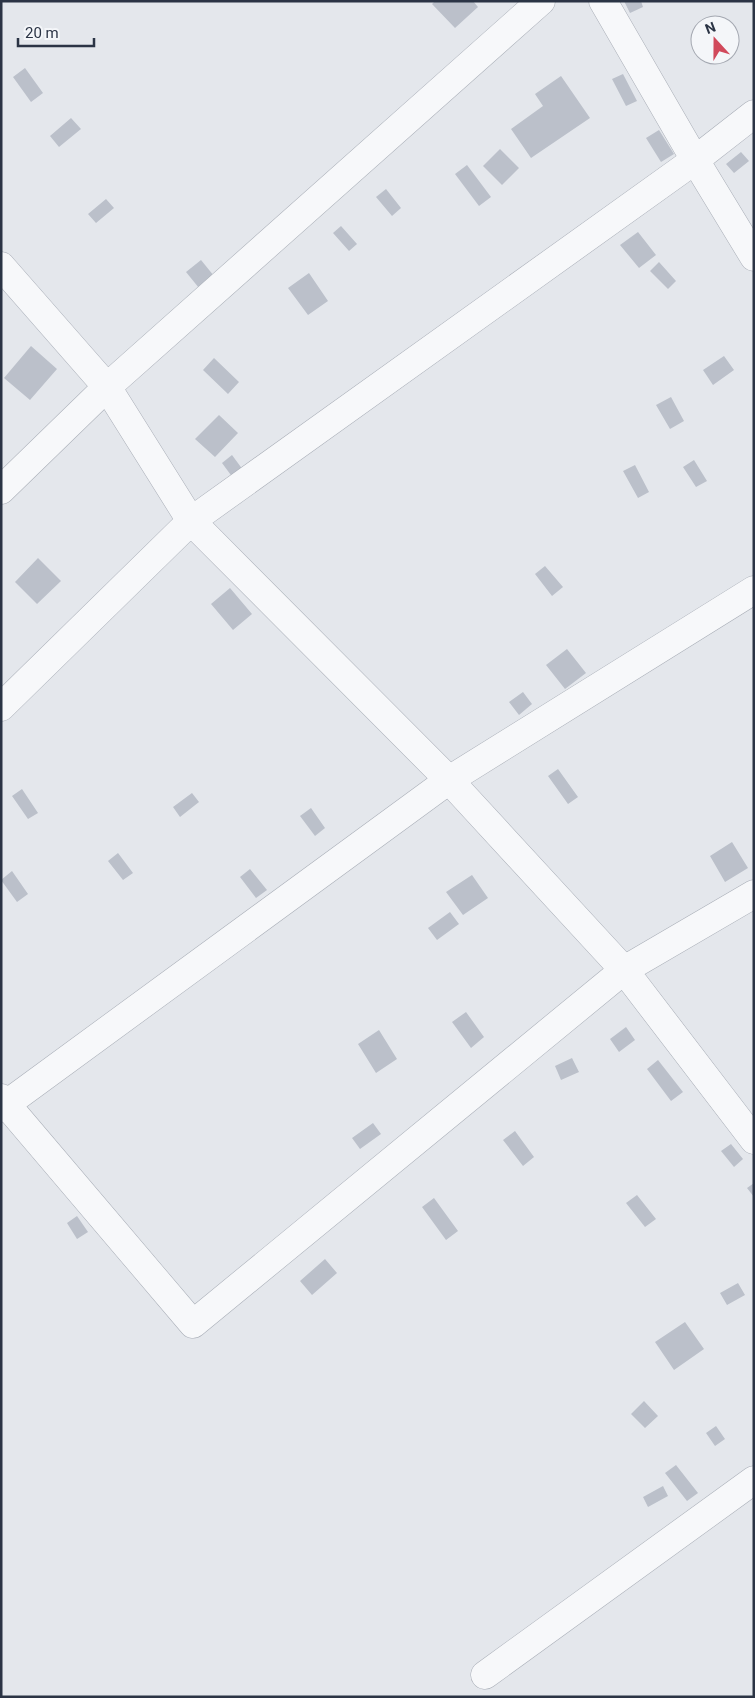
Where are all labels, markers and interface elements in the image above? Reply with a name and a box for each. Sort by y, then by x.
scale bar [18,15,94,47]
north arrow [690,15,740,65]
text: N [703,19,718,37]
text: 20 m [25,24,59,42]

